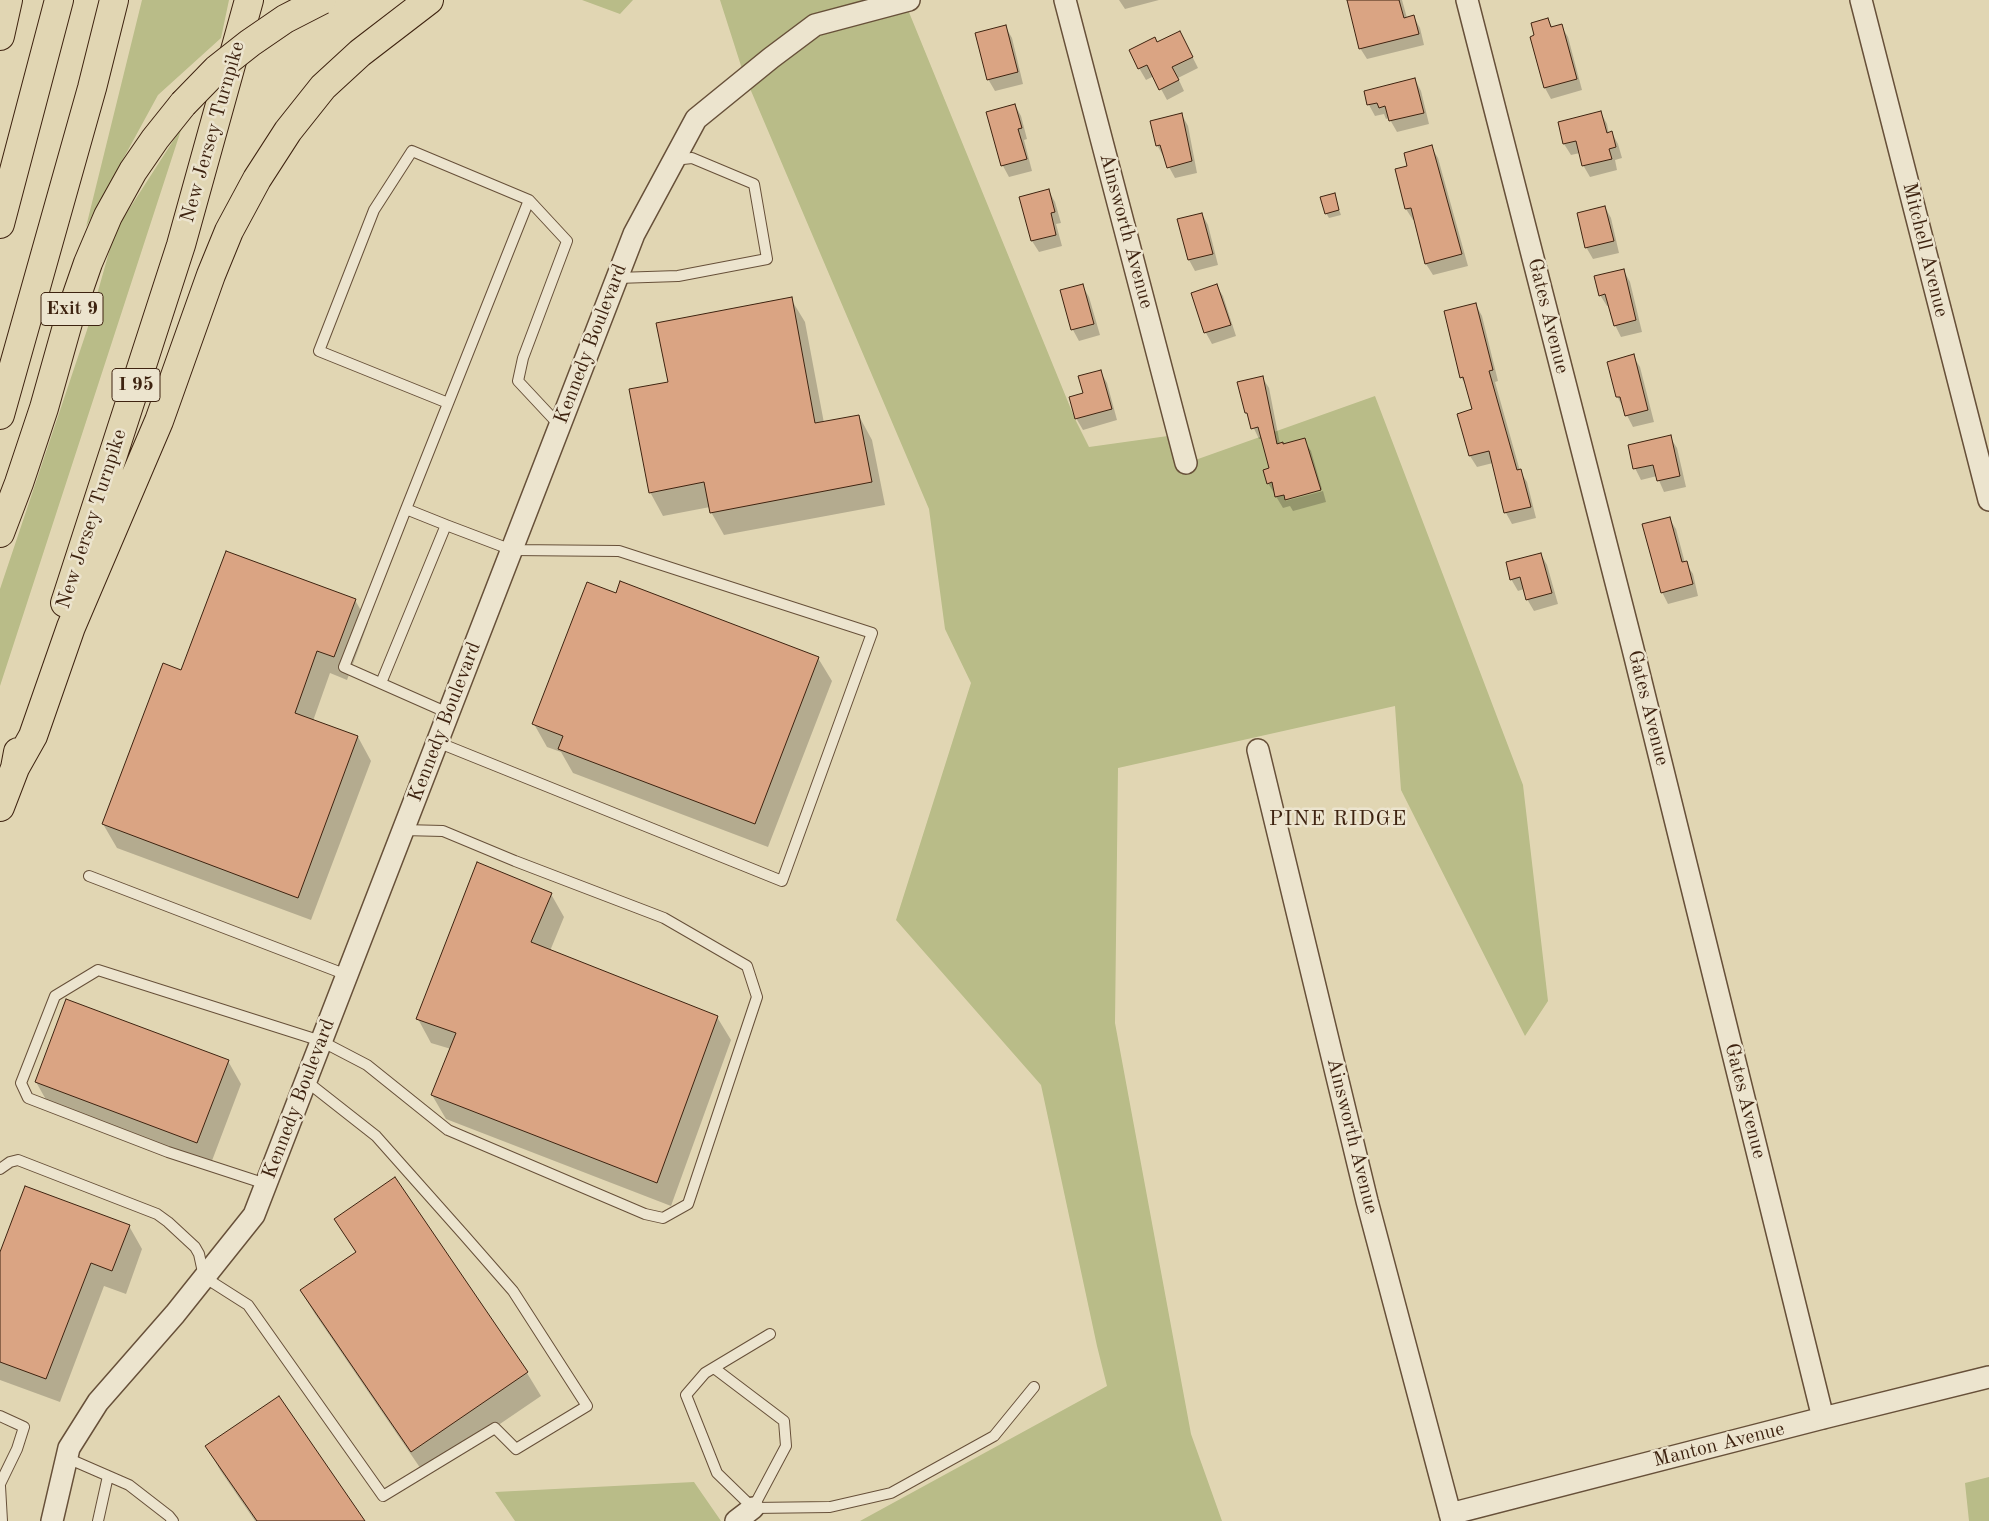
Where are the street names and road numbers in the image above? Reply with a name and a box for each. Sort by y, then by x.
street label: New Jersey Turnpike [176,39,250,225]
street label: Ainsworth Avenue [1094,151,1158,311]
street label: Mitchell Avenue [1897,180,1953,320]
street label: Gates Avenue [1522,256,1574,376]
street label: Kennedy Boulevard [549,261,633,427]
road number: Exit 9 [41,292,103,326]
road number: I 95 [112,368,160,402]
street label: New Jersey Turnpike [52,426,132,612]
street label: Kennedy Boulevard [403,639,487,805]
street label: Gates Avenue [1622,648,1674,768]
street label: Kennedy Boulevard [257,1016,341,1182]
street label: Gates Avenue [1719,1041,1771,1161]
street label: Ainsworth Avenue [1321,1056,1383,1216]
street label: Manton Avenue [1651,1417,1787,1473]

